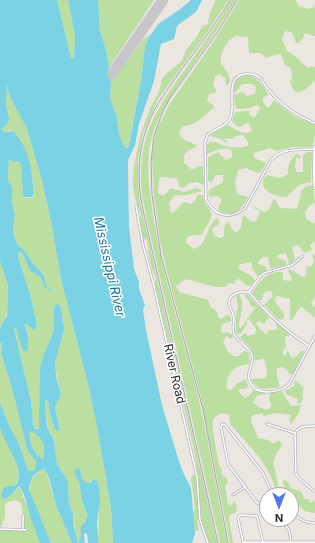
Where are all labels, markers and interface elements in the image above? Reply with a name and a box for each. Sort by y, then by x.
water label: Mississippi River [90,215,128,319]
street label: River Road [160,343,188,405]
north arrow [259,487,299,527]
text: N [275,511,283,525]

